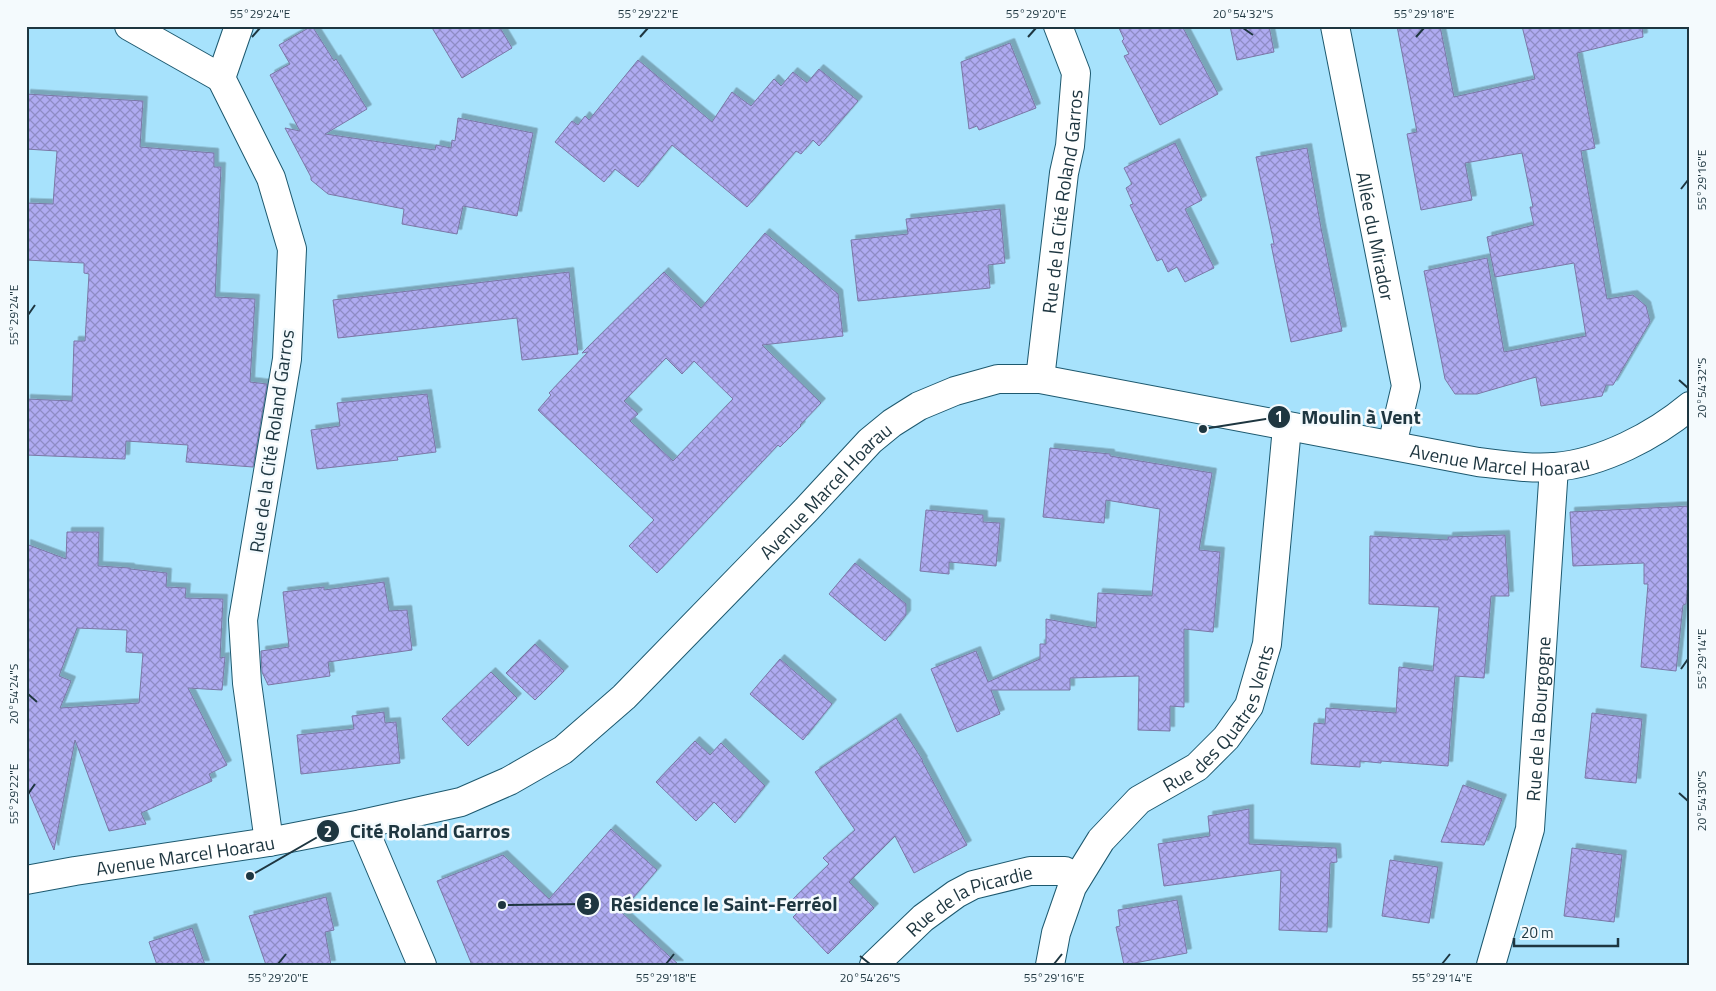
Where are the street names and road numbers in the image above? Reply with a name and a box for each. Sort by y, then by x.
street label: Rue de la Cité Roland Garros [1033,88,1089,315]
street label: Allée du Mirador [1350,169,1403,303]
street label: Rue de la Cité Roland Garros [241,327,301,555]
street label: Avenue Marcel Hoarau [752,415,897,565]
street label: Avenue Marcel Hoarau [1408,435,1592,482]
street label: Rue de la Bourgogne [1517,635,1557,802]
street label: Rue des Quatres Vents [1157,641,1281,799]
street label: Avenue Marcel Hoarau [94,827,277,882]
street label: Rue de la Picardie [898,856,1035,943]

